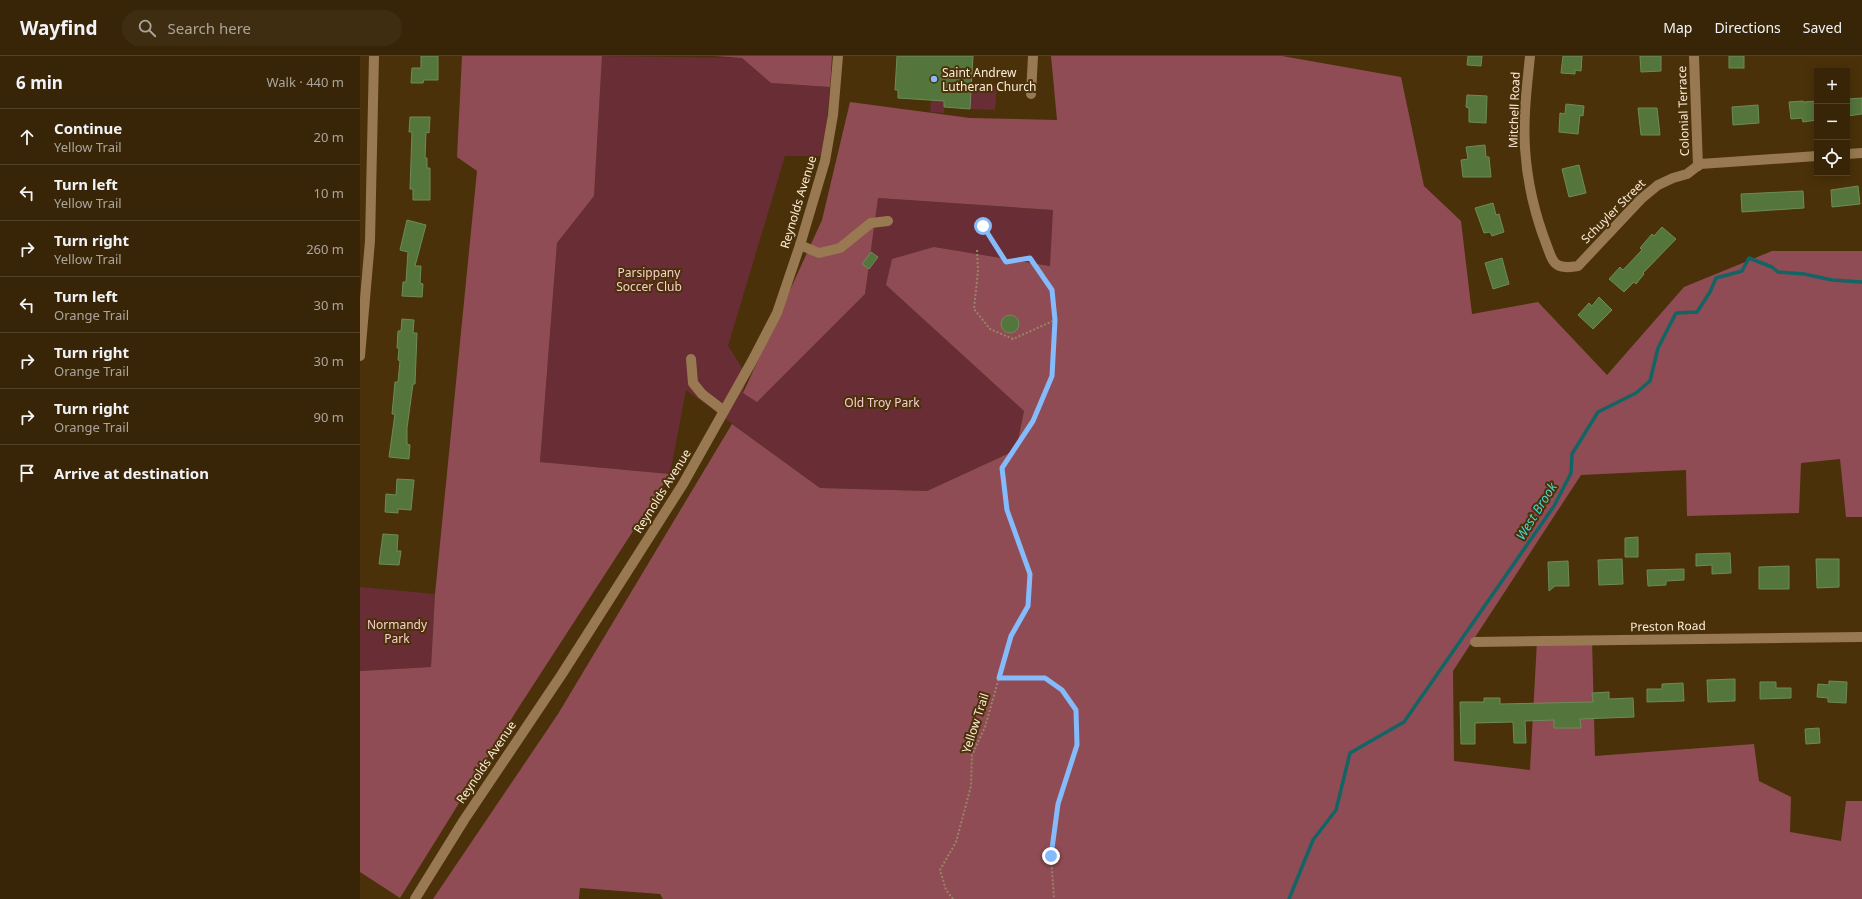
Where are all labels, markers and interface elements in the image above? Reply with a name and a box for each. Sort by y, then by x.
search box [122,10,402,46]
text: Wayfind [20,15,98,41]
icon: search [136,17,158,39]
text: Search here [168,18,251,38]
text: Map [1663,18,1692,37]
text: Directions [1714,18,1781,37]
text: Saved [1803,18,1842,37]
place label: Saint Andrew Lutheran Church [942,64,1037,95]
street label: Colonial Terrace [1673,65,1693,156]
map controls [1814,68,1850,176]
button: + [1814,68,1850,104]
text: 6 min [16,71,63,94]
street label: Mitchell Road [1504,72,1524,148]
text: Walk · 440 m [266,73,344,91]
marker: Saint Andrew Lutheran Church [929,74,939,84]
button: − [1814,104,1850,140]
text: Continue [54,118,122,138]
icon: ahead [16,126,38,148]
text: 20 m [314,128,344,146]
text: Yellow Trail [54,138,122,156]
button: locate [1814,140,1850,176]
street label: Reynolds Avenue [776,153,820,251]
text: Turn left [54,174,118,194]
street label: Schuyler Street [1577,175,1649,247]
icon: left [16,182,38,204]
text: 10 m [314,184,344,202]
text: Yellow Trail [54,194,122,212]
route start [974,217,992,235]
text: Turn right [54,230,129,250]
icon: right [16,238,38,260]
text: 260 m [306,240,344,258]
text: Yellow Trail [54,250,122,268]
park label: Parsippany Soccer Club [616,264,682,295]
text: Turn left [54,286,118,306]
icon: left [16,294,38,316]
text: 30 m [314,296,344,314]
text: Orange Trail [54,306,129,324]
text: Turn right [54,342,129,362]
icon: right [16,350,38,372]
text: 30 m [314,352,344,370]
text: Orange Trail [54,362,129,380]
park label: Old Troy Park [844,394,920,411]
text: Turn right [54,398,129,418]
icon: right [16,406,38,428]
text: 90 m [314,408,344,426]
text: Orange Trail [54,418,129,436]
street label: Reynolds Avenue [629,445,695,536]
icon: arrive [16,462,38,484]
text: Arrive at destination [54,463,209,483]
water label: West Brook [1511,478,1561,543]
park label: Normandy Park [367,616,428,647]
street label: Preston Road [1630,617,1706,635]
street label: Yellow Trail [957,691,993,755]
street label: Reynolds Avenue [452,717,520,807]
route end [1042,847,1060,865]

